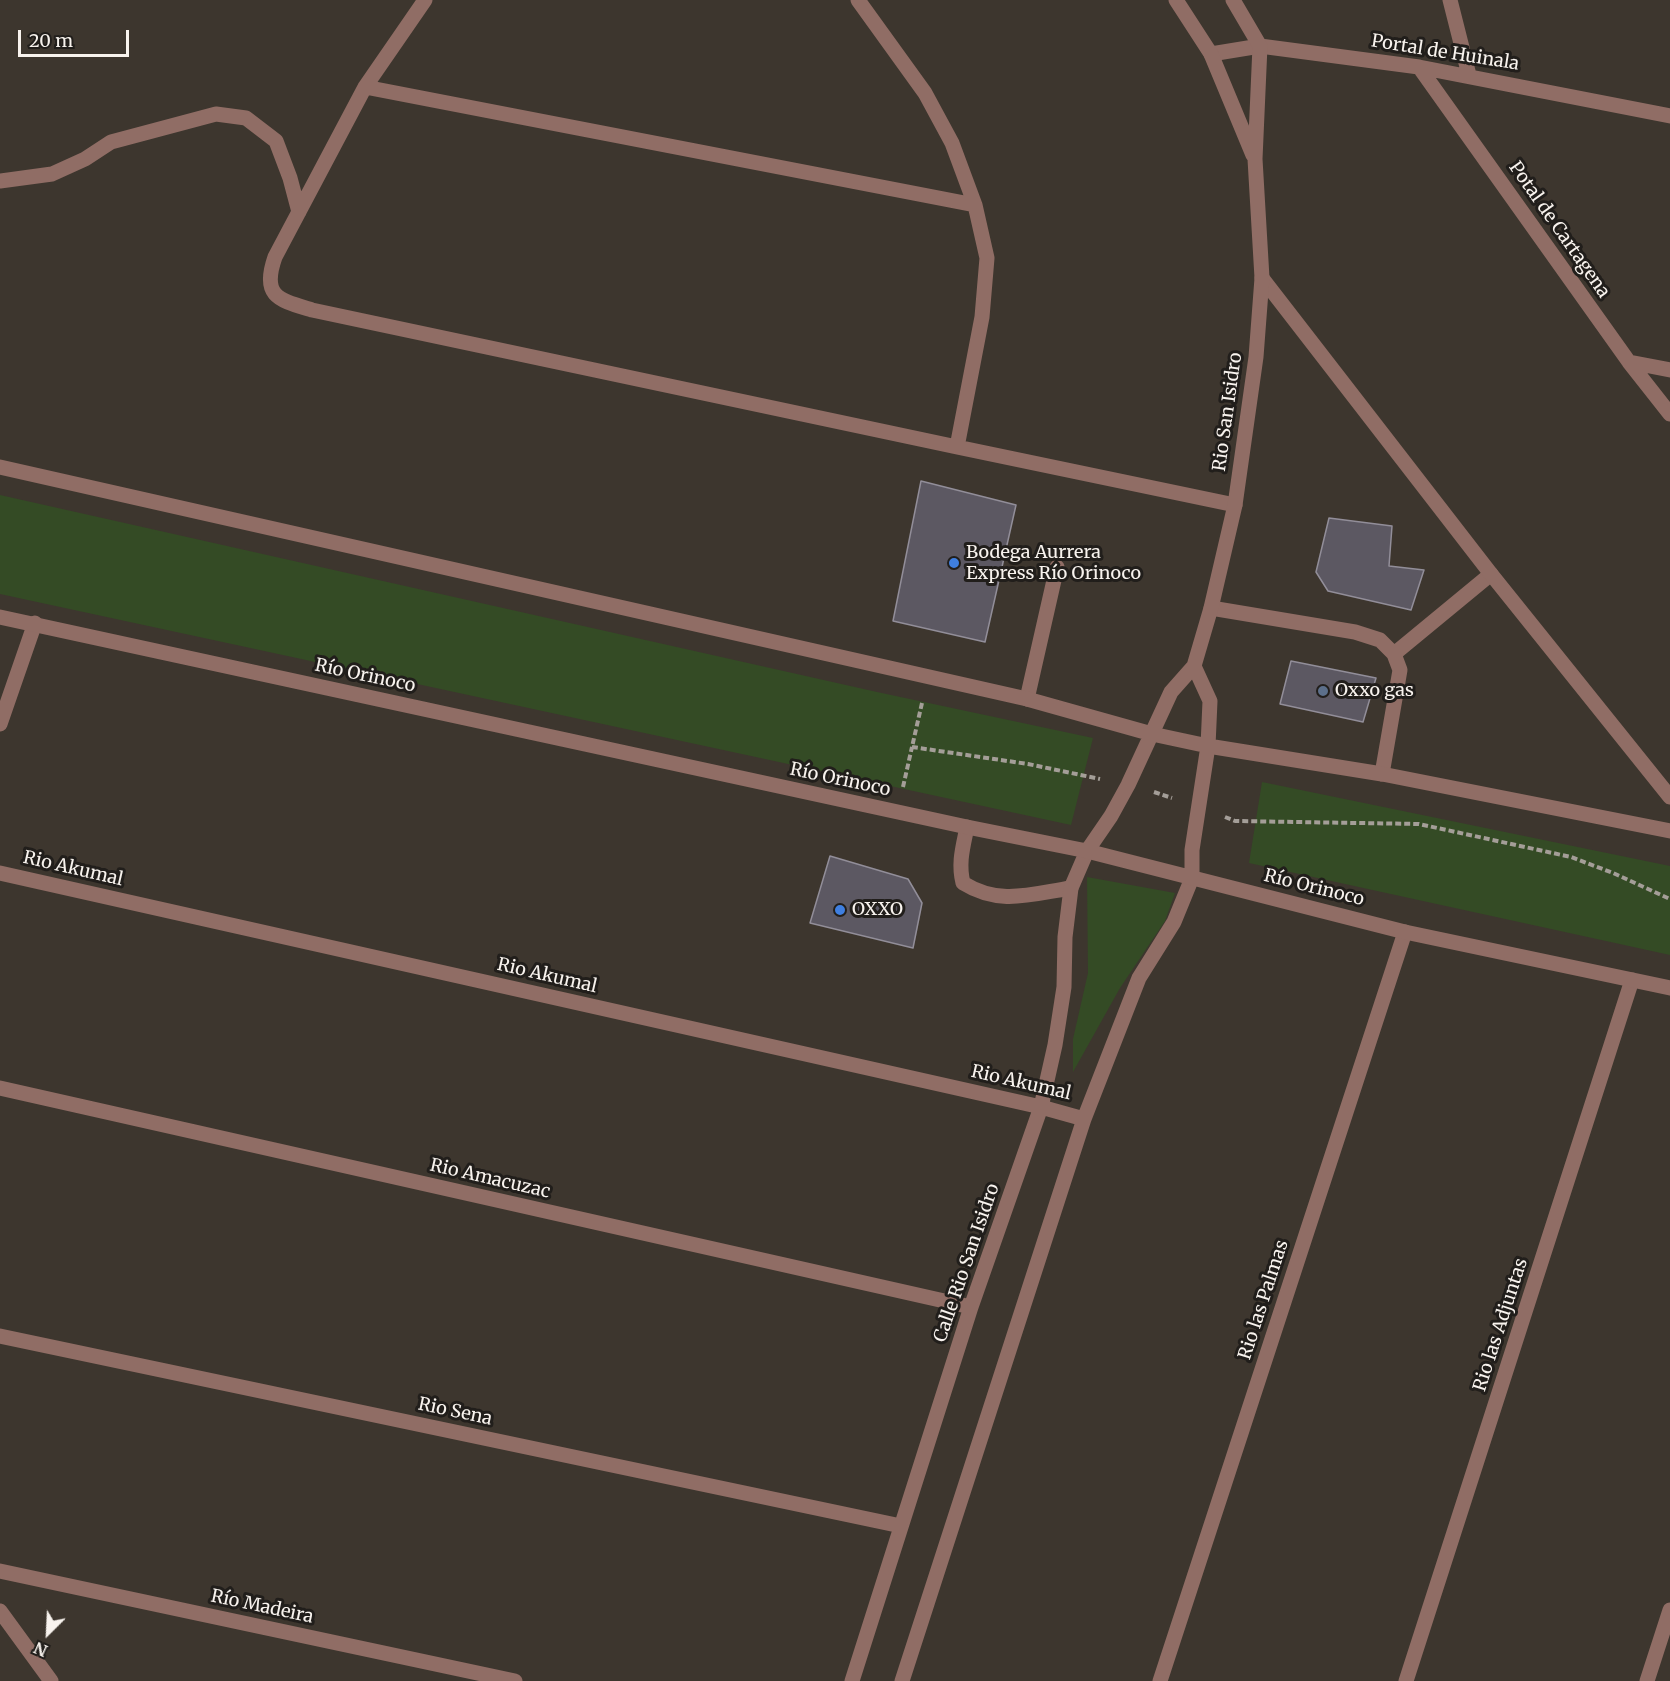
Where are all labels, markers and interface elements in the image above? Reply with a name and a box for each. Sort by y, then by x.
scale bar [21,18,132,56]
text: 20 m [29,29,73,52]
street label: Portal de Huinala [1370,31,1520,75]
street label: Potal de Cartagena [1504,158,1614,302]
street label: Rio San Isidro [1209,351,1247,473]
place label: Bodega Aurrera Express Río Orinoco [966,542,1141,584]
marker: Bodega Aurrera Express Río Orinoco [947,556,961,570]
street label: Río Orinoco [313,655,417,697]
place label: Oxxo gas [1335,680,1414,702]
marker: Oxxo gas [1316,684,1330,698]
street label: Río Orinoco [788,759,892,801]
street label: Rio Akumal [21,847,125,891]
street label: Río Orinoco [1262,865,1366,911]
place label: OXXO [852,899,903,921]
marker: OXXO [833,903,847,917]
street label: Rio Akumal [495,954,599,998]
street label: Rio Akumal [969,1061,1073,1105]
street label: Rio Amacuzac [428,1155,552,1203]
street label: Calle Rio San Isidro [930,1181,1004,1345]
street label: Rio las Palmas [1234,1237,1294,1363]
street label: Rio las Adjuntas [1469,1256,1533,1394]
street label: Rio Sena [416,1394,494,1430]
street label: Río Madeira [209,1586,315,1628]
north arrow [18,1603,78,1663]
text: N [31,1638,51,1661]

